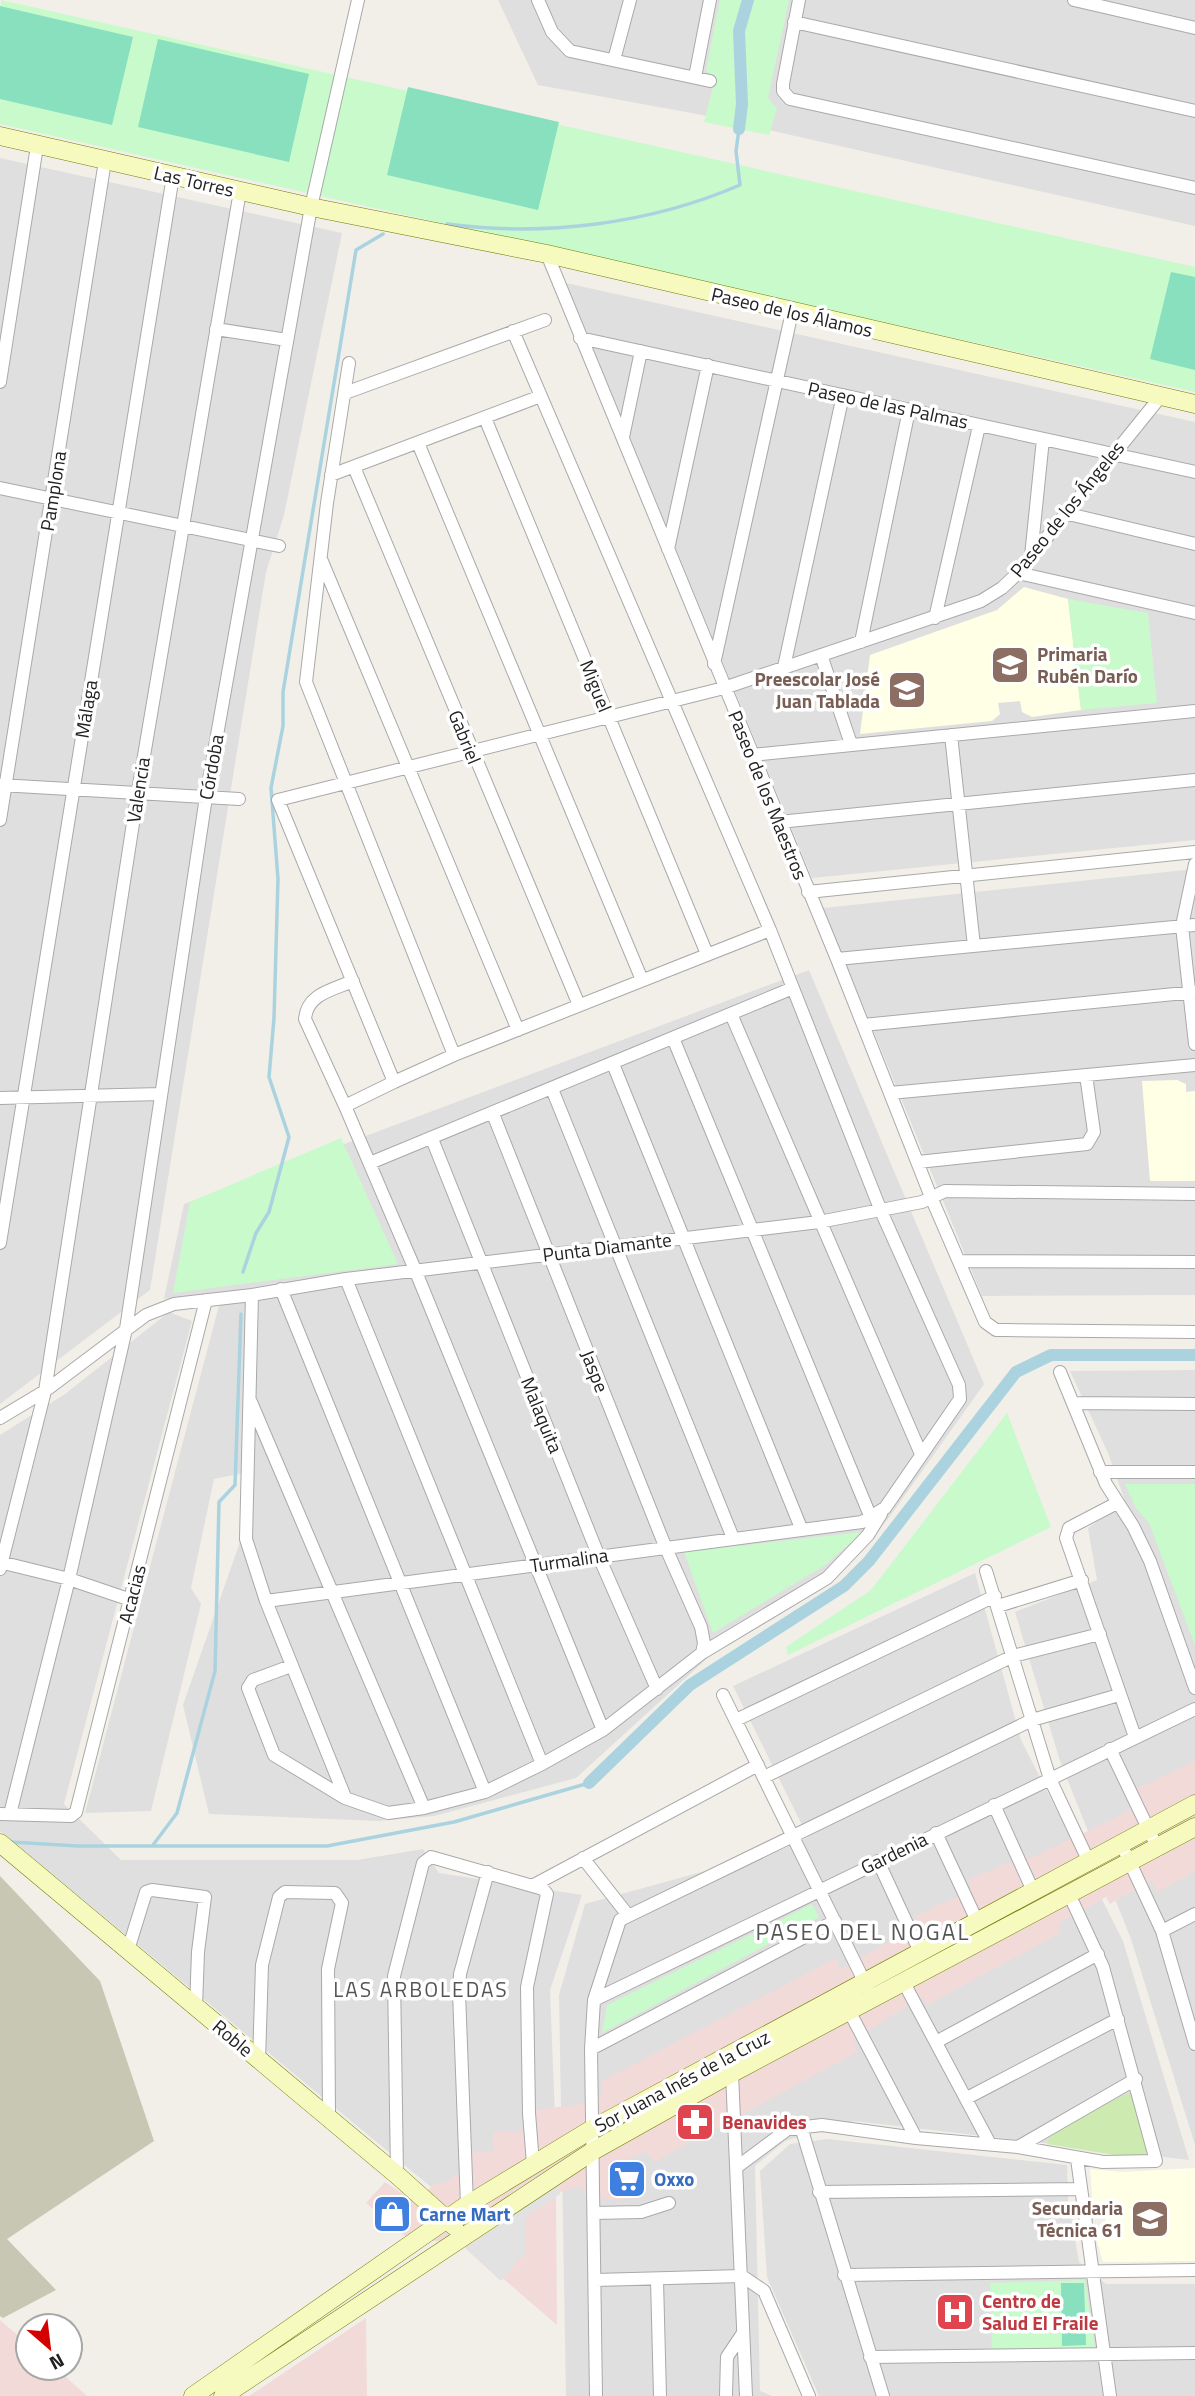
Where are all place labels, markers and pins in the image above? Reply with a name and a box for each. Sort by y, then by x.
place label: Primaria Rubén Darío [1037,639,1138,690]
school or university icon: Primaria Rubén Darío [989,644,1031,686]
place label: Preescolar José Juan Tablada [754,664,880,715]
school or university icon: Preescolar José Juan Tablada [886,669,928,711]
pharmacy icon: Benavides [674,2101,716,2143]
place label: Benavides [722,2107,807,2136]
supermarket icon: Oxxo [606,2158,648,2200]
place label: Oxxo [654,2164,694,2193]
shop icon: Carne Mart [371,2193,413,2235]
place label: Secundaria Técnica 61 [1032,2193,1123,2244]
school or university icon: Secundaria Técnica 61 [1129,2198,1171,2240]
place label: Carne Mart [419,2199,511,2228]
place label: Centro de Salud El Fraile [982,2286,1099,2337]
hospital icon: Centro de Salud El Fraile [934,2291,976,2333]

